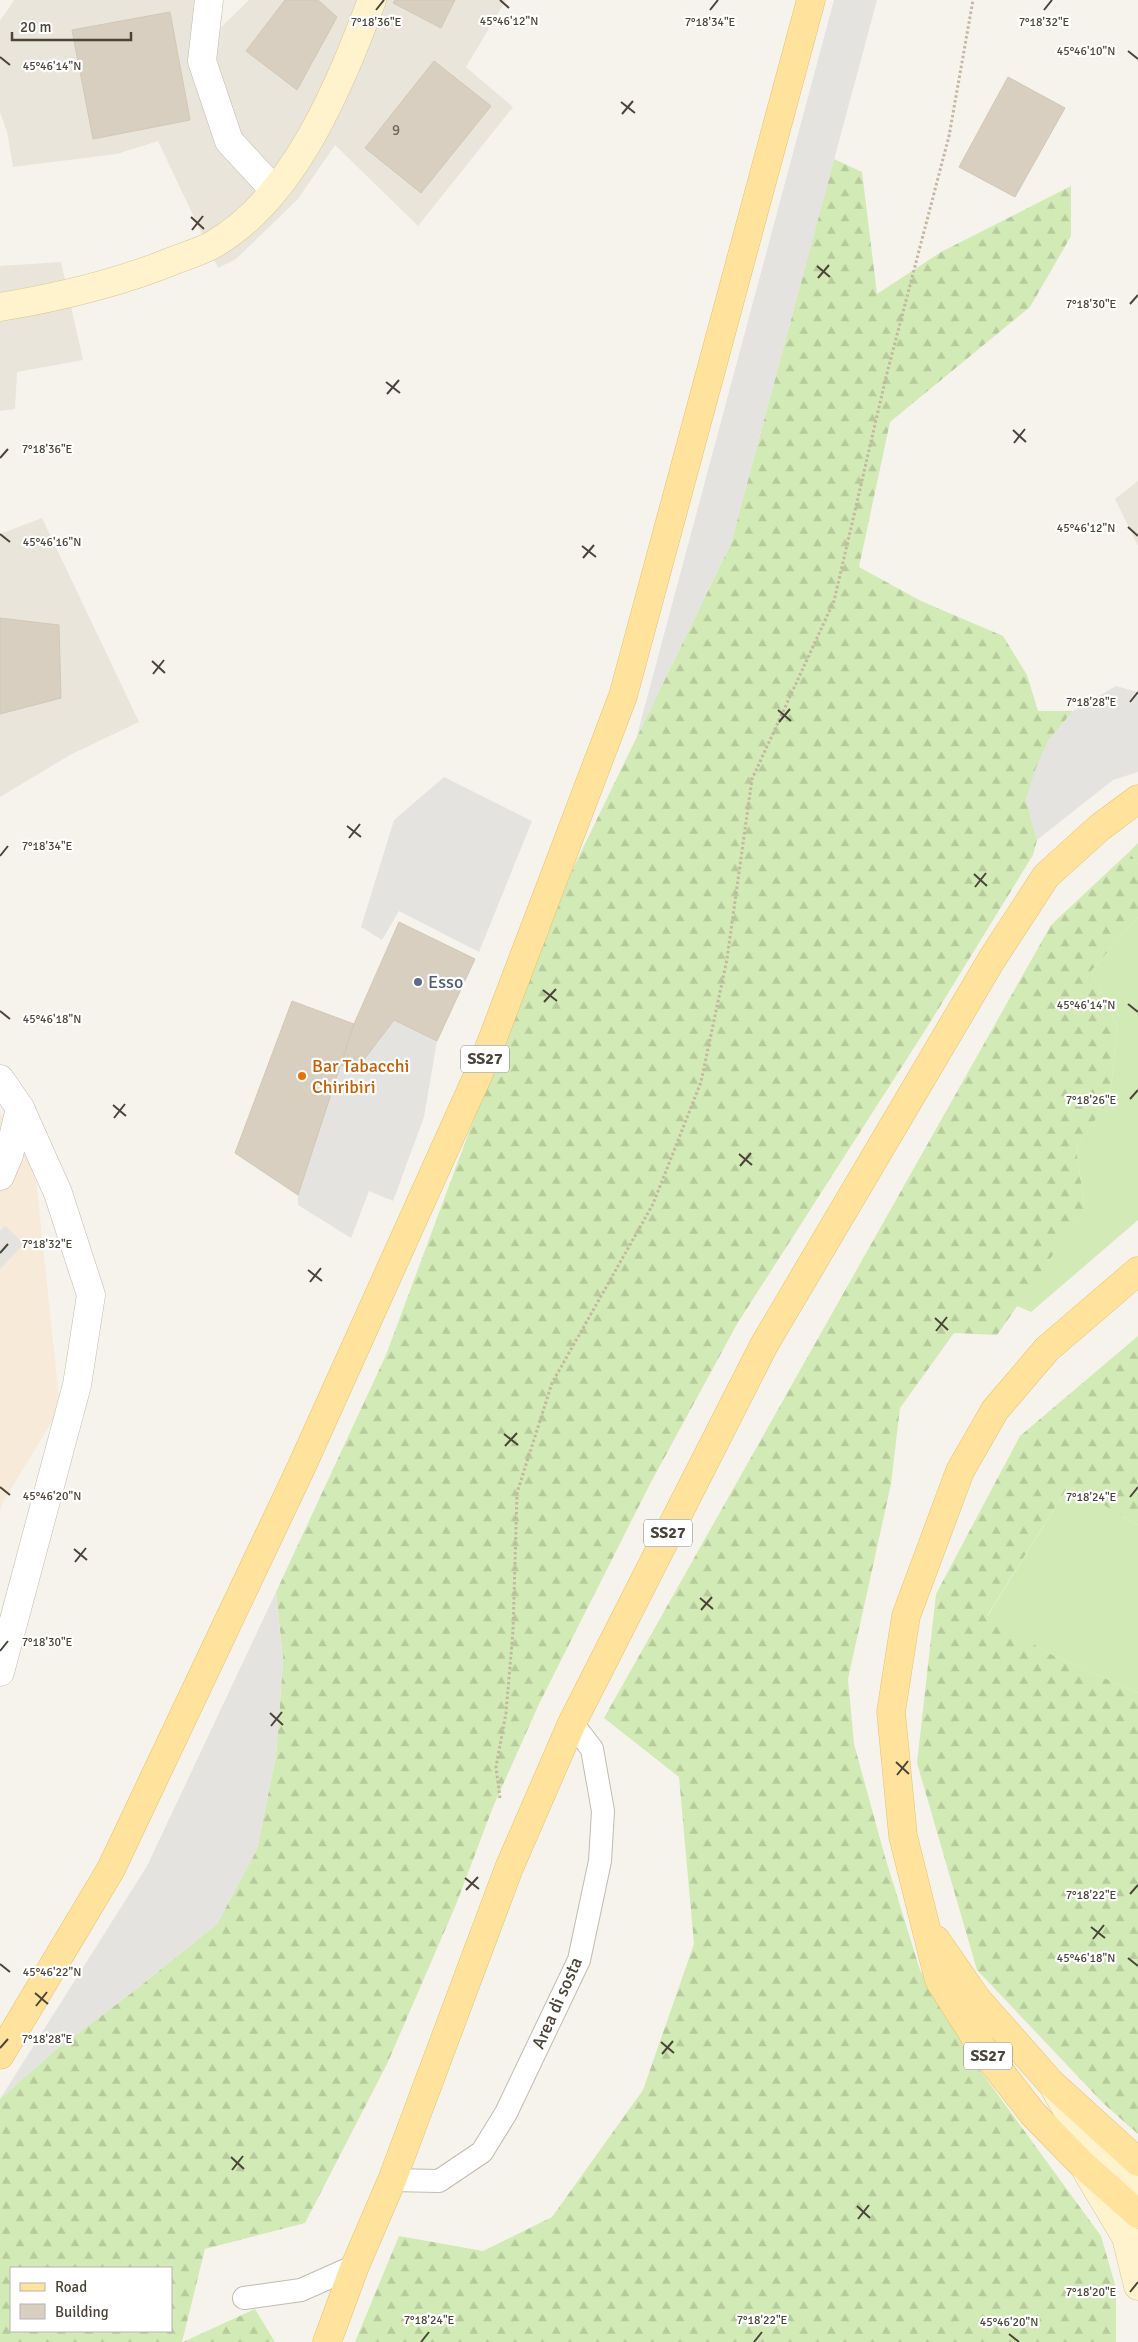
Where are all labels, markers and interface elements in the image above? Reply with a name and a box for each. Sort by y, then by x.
scale bar [12,10,131,42]
text: 45°46'12"N [480,14,538,29]
text: 7°18'36"E [351,15,402,30]
text: 7°18'34"E [685,15,736,30]
text: 7°18'32"E [1019,15,1070,30]
text: 20 m [20,18,51,36]
text: 45°46'10"N [1057,44,1115,59]
text: 45°46'14"N [23,59,81,74]
house number: 9 [392,121,400,139]
text: 7°18'30"E [1066,297,1117,312]
text: 7°18'36"E [22,442,73,457]
text: 45°46'12"N [1057,521,1115,536]
text: 45°46'16"N [23,535,81,550]
text: 7°18'28"E [1066,695,1117,710]
text: 7°18'34"E [22,839,73,854]
place label: Esso [428,971,463,993]
marker: Esso [412,976,424,988]
text: 45°46'14"N [1057,998,1115,1013]
text: 45°46'18"N [23,1012,81,1027]
road number: SS27 [461,1046,509,1072]
place label: Bar Tabacchi Chiribiri [312,1055,409,1098]
marker: Bar Tabacchi Chiribiri [296,1070,308,1082]
text: 7°18'26"E [1066,1093,1117,1108]
text: 7°18'32"E [22,1237,73,1252]
text: 45°46'20"N [23,1489,81,1504]
text: 7°18'24"E [1066,1490,1117,1505]
road number: SS27 [644,1520,692,1546]
text: 7°18'30"E [22,1635,73,1650]
text: 7°18'22"E [1066,1888,1117,1903]
text: 45°46'18"N [1057,1951,1115,1966]
street label: Area di sosta [527,1954,587,2052]
text: 45°46'22"N [23,1965,81,1980]
text: 7°18'28"E [22,2032,73,2047]
road number: SS27 [964,2042,1012,2070]
legend [10,2267,172,2332]
text: Road [55,2278,87,2296]
text: 7°18'20"E [1066,2285,1117,2300]
text: Building [55,2303,109,2321]
text: 7°18'24"E [404,2313,455,2328]
text: 7°18'22"E [737,2313,788,2328]
text: 45°46'20"N [980,2315,1038,2330]

